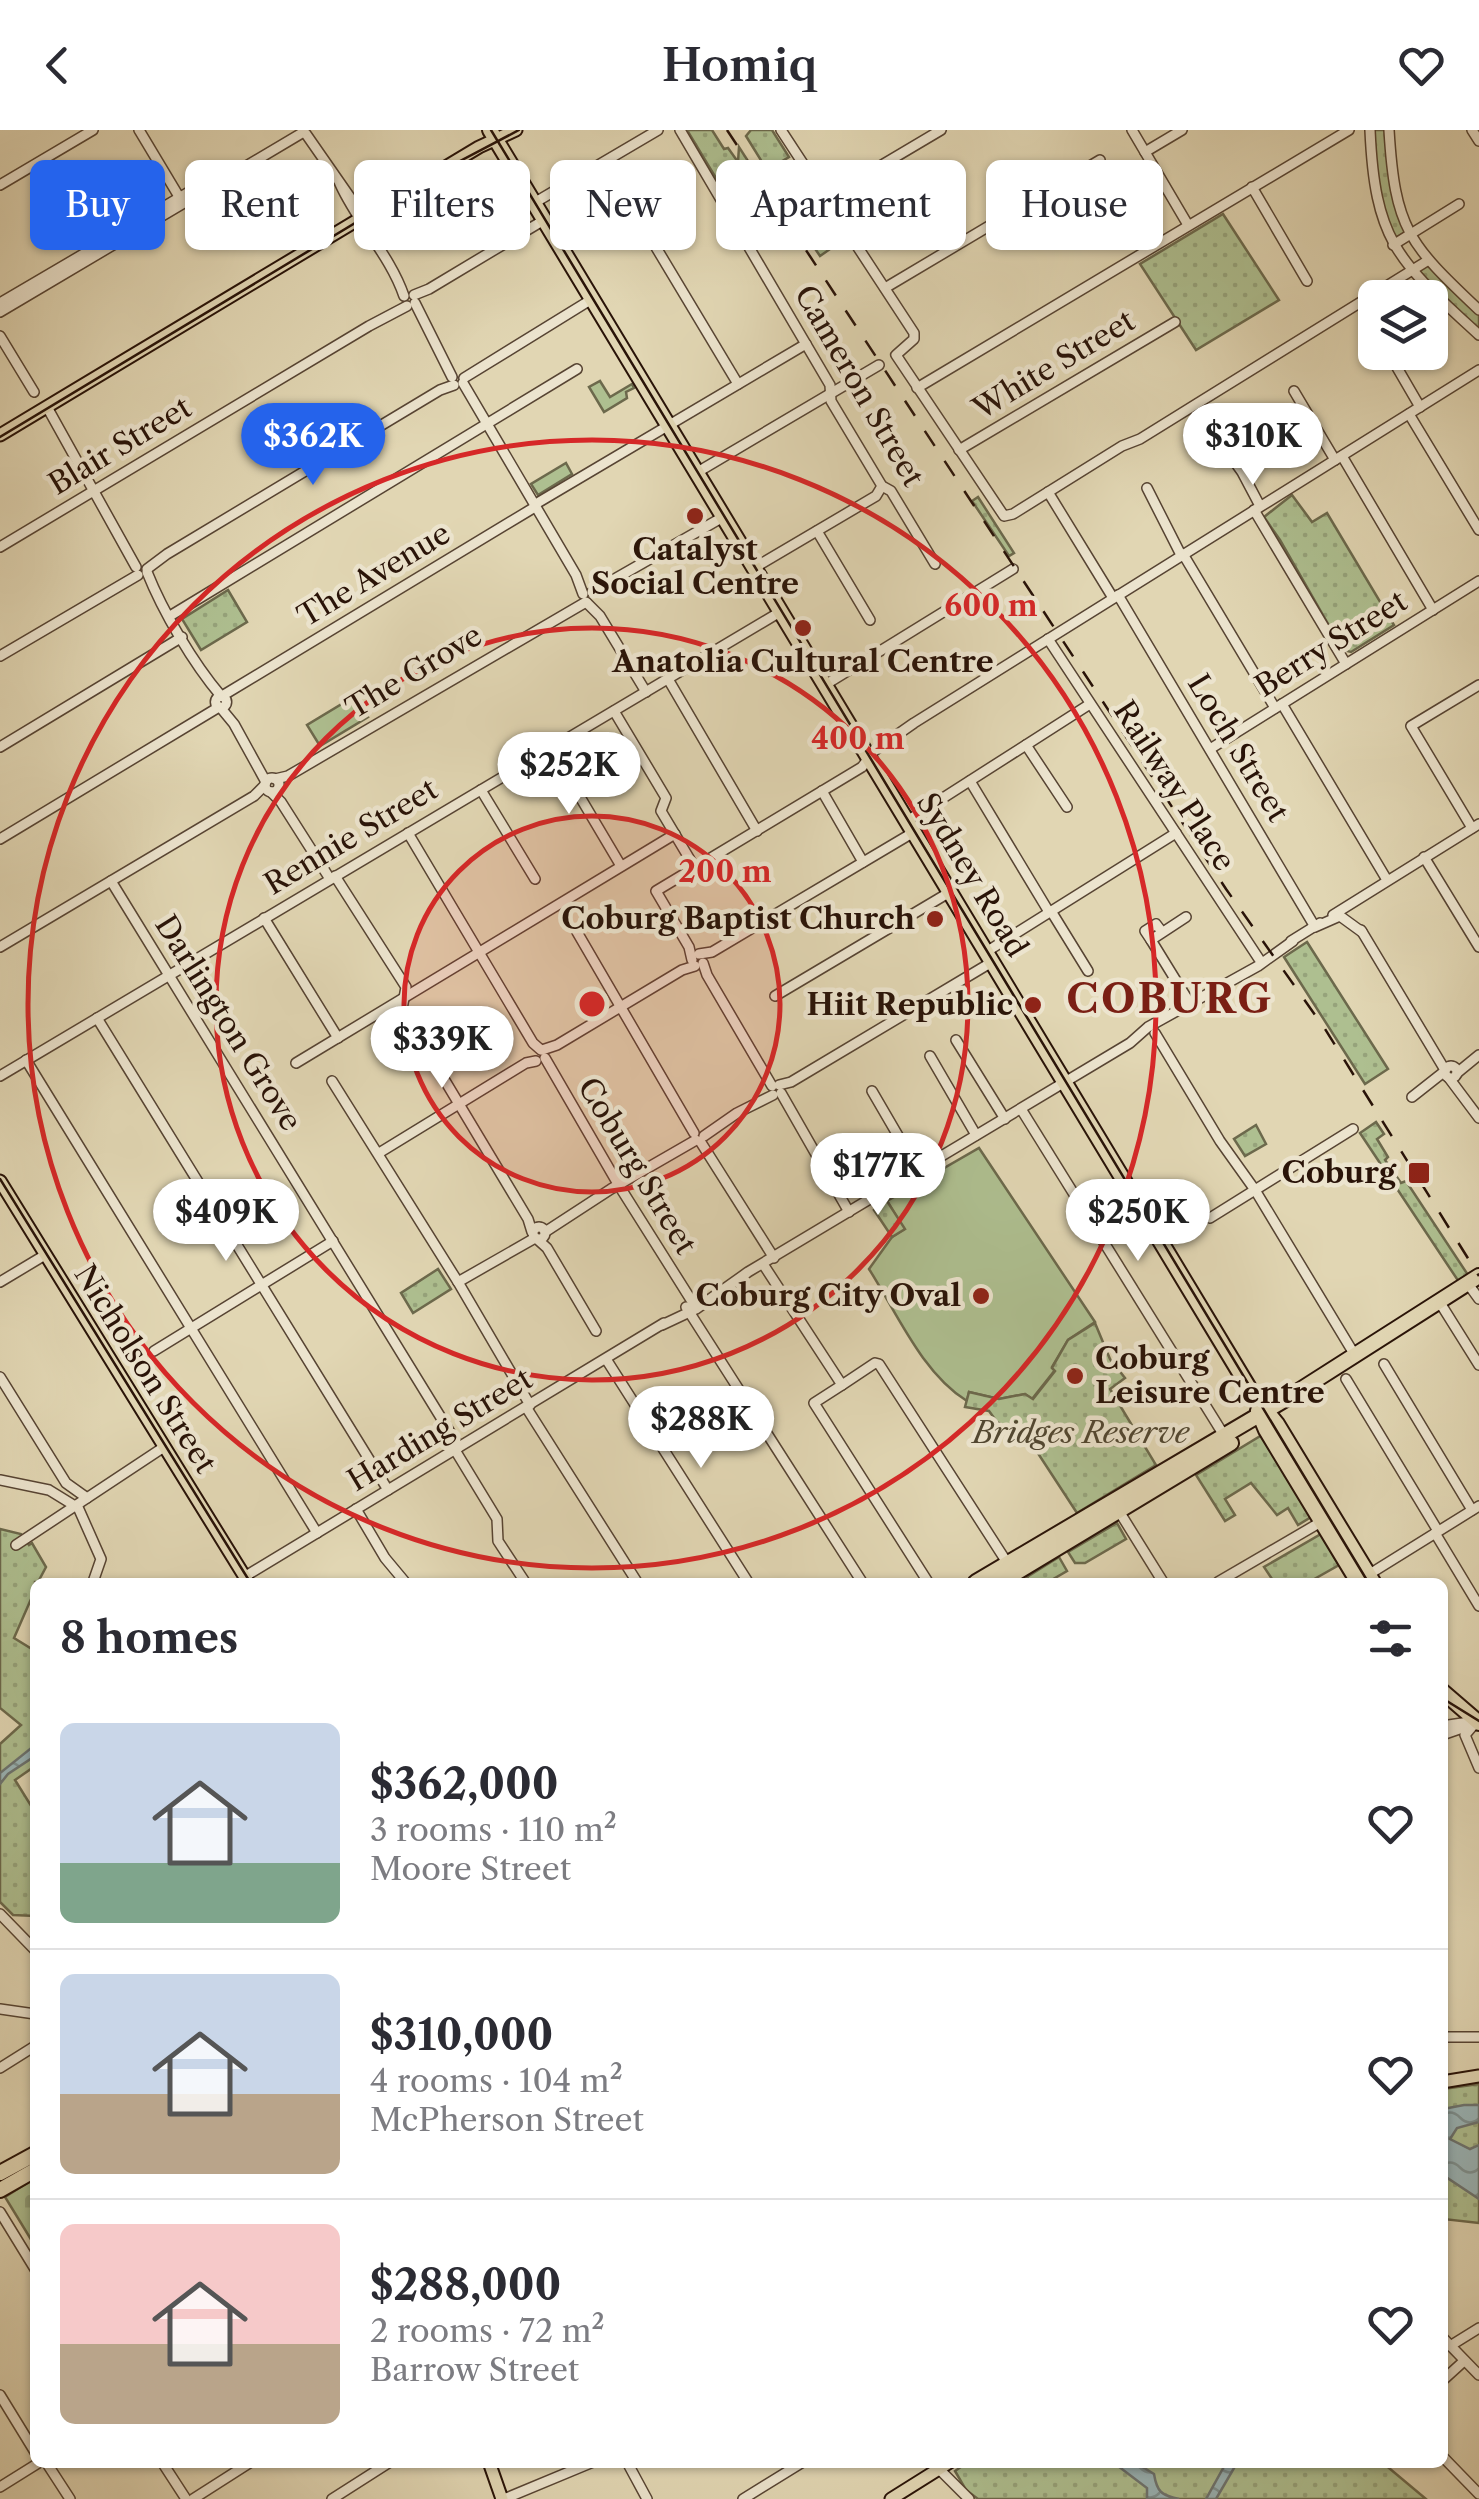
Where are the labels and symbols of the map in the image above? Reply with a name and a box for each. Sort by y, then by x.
street label: Cameron Street [787,279,932,493]
street label: White Street [965,302,1142,428]
street label: Blair Street [42,388,198,503]
pin: $362K [243,403,383,488]
pin: $310K [1183,403,1323,488]
marker: Catalyst Social Centre [684,505,706,527]
street label: The Avenue [291,515,457,635]
place label: Catalyst Social Centre [591,531,799,602]
street label: Berry Street [1248,582,1414,705]
text: 600 m [944,587,1038,624]
street label: The Grove [339,617,489,727]
marker: Anatolia Cultural Centre [792,617,814,639]
place label: Anatolia Cultural Centre [611,643,994,680]
street label: Loch Street [1180,667,1297,829]
street label: Railway Place [1106,694,1243,878]
text: 400 m [811,720,905,757]
pin: $252K [499,732,639,817]
street label: Rennie Street [258,770,444,903]
street label: Sydney Road [909,786,1036,963]
text: 200 m [678,853,772,890]
place label: Coburg Baptist Church [561,900,915,937]
street label: Darlington Grove [147,908,310,1137]
marker: Coburg Baptist Church [924,908,946,930]
district label: COBURG [1066,974,1274,1023]
centre of rings [574,986,610,1022]
place label: Hiit Republic [807,986,1013,1023]
marker: Hiit Republic [1022,994,1044,1016]
pin: $339K [372,1006,512,1091]
street label: Coburg Street [570,1071,705,1261]
pin: $177K [808,1133,948,1218]
place label: Coburg [1282,1154,1397,1191]
marker: Coburg [1406,1160,1432,1186]
pin: $409K [156,1179,296,1264]
pin: $250K [1068,1179,1208,1264]
street label: Nicholson Street [66,1258,225,1480]
place label: Coburg City Oval [696,1277,961,1314]
marker: Coburg City Oval [970,1285,992,1307]
place label: Coburg Leisure Centre [1095,1340,1325,1411]
street label: Harding Street [341,1360,539,1499]
marker: Coburg Leisure Centre [1064,1365,1086,1387]
pin: $288K [631,1386,771,1471]
park label: Bridges Reserve [971,1414,1191,1451]

